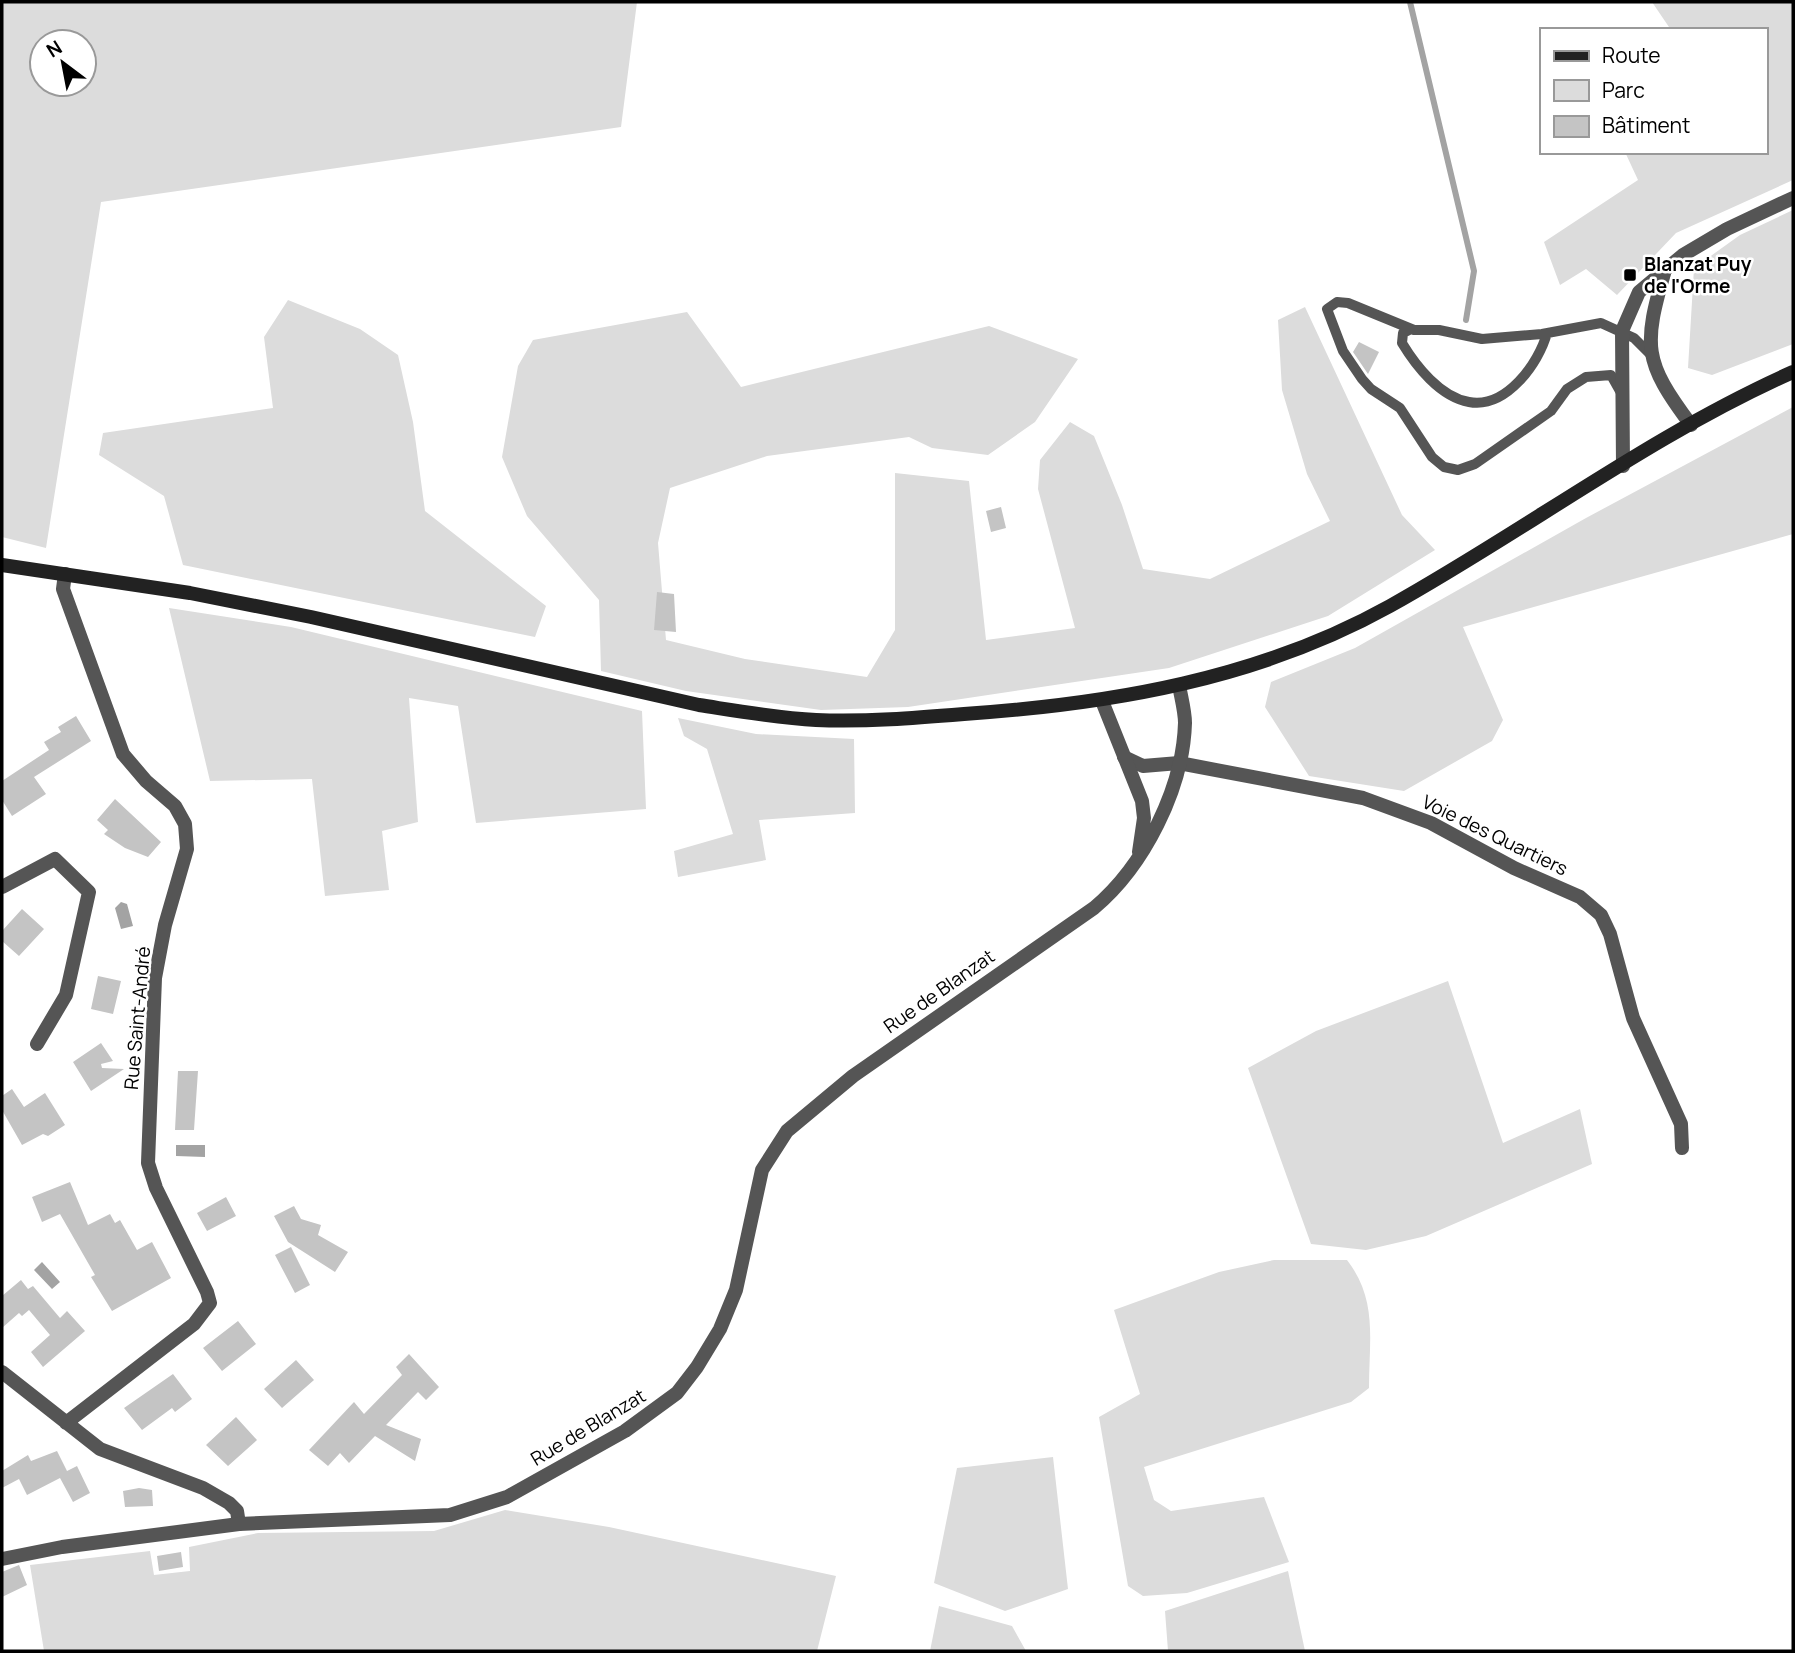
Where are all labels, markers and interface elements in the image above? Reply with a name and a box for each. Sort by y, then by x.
north arrow [28,28,98,98]
legend [1540,28,1767,154]
text: N [41,34,67,63]
text: Route [1602,41,1660,69]
text: Parc [1602,76,1645,104]
text: Bâtiment [1602,111,1690,139]
place label: Blanzat Puy de l'Orme [1644,251,1752,299]
marker: Blanzat Puy de l'Orme [1622,267,1638,283]
street label: Voie des Quartiers [1418,788,1572,882]
street label: Rue de Blanzat [878,943,1000,1039]
street label: Rue Saint-André [118,945,156,1091]
street label: Rue de Blanzat [526,1382,650,1472]

